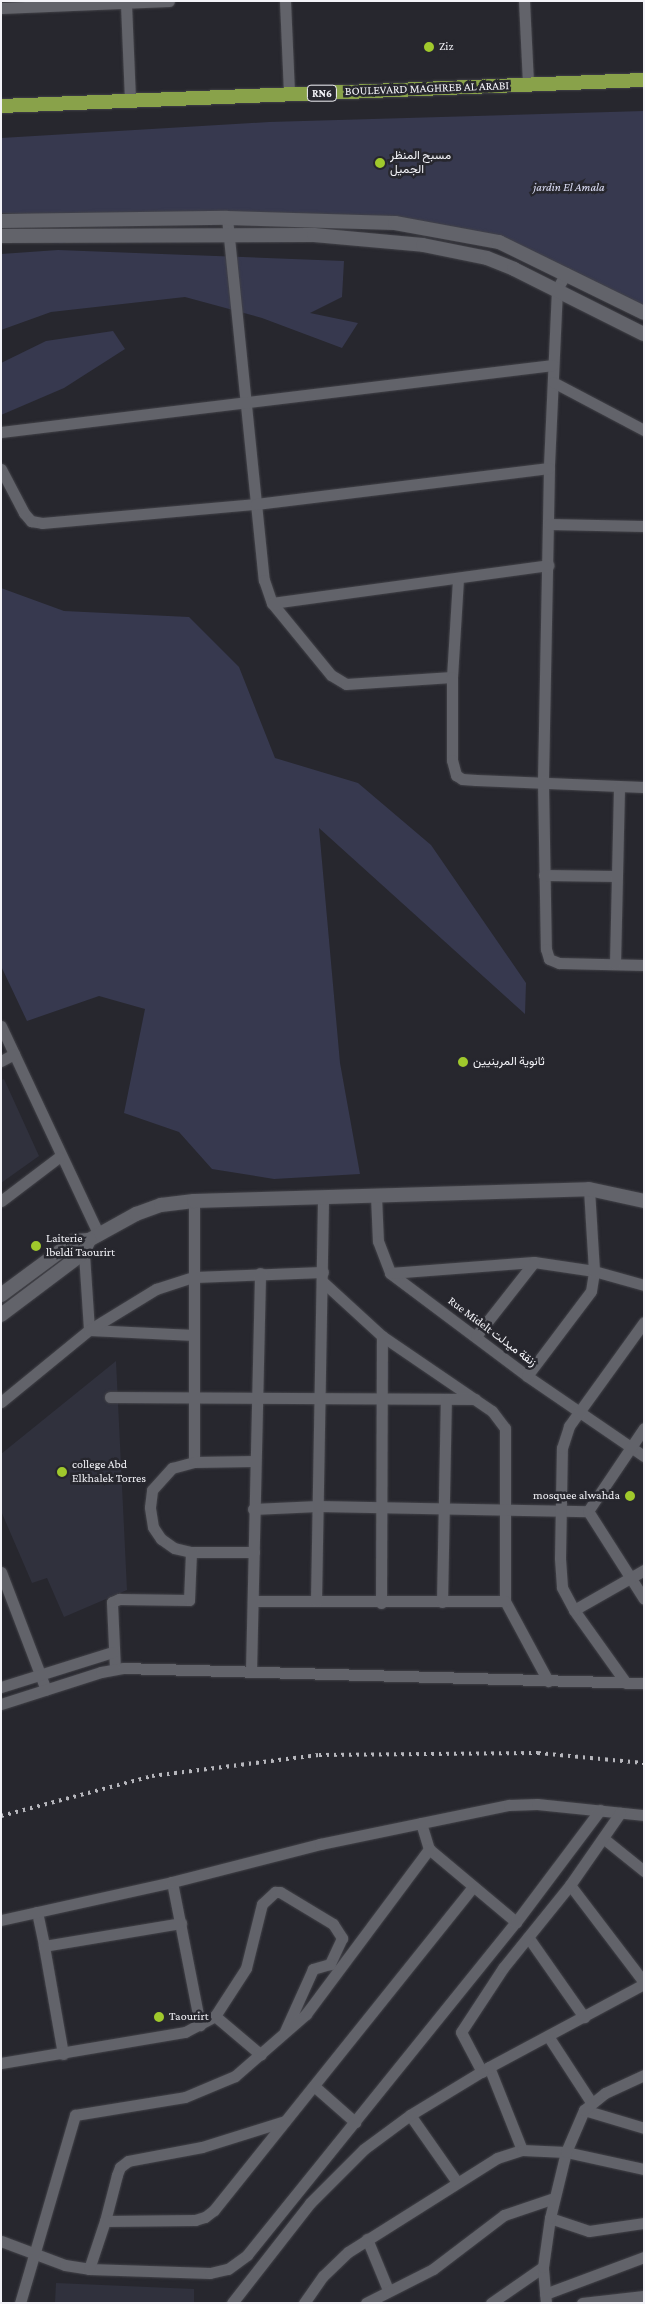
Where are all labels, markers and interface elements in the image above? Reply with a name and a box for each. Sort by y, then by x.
place label: Ziz [439,40,453,54]
marker: Ziz [423,41,435,53]
street label: BOULEVARD MAGHREB AL ARABI [345,79,509,99]
road number: RN6 [306,85,338,102]
place label: مسبح المنظر الجميل [390,149,451,177]
marker: مسبح المنظر الجميل [374,157,386,169]
park label: jardin El Amala [533,181,605,195]
place label: ثانوية المرينيين [473,1055,545,1069]
marker: ثانوية المرينيين [457,1056,469,1068]
place label: Laiterie lbeldi Taourirt [46,1232,115,1260]
marker: Laiterie lbeldi Taourirt [30,1240,42,1252]
street label: Rue Midelt زنقة ميدلت [445,1294,539,1370]
place label: college Abd Elkhalek Torres [72,1458,146,1486]
marker: college Abd Elkhalek Torres [56,1466,68,1478]
place label: mosquee alwahda [533,1489,620,1503]
marker: mosquee alwahda [624,1490,636,1502]
place label: Taourirt [169,2010,209,2024]
marker: Taourirt [153,2011,165,2023]

